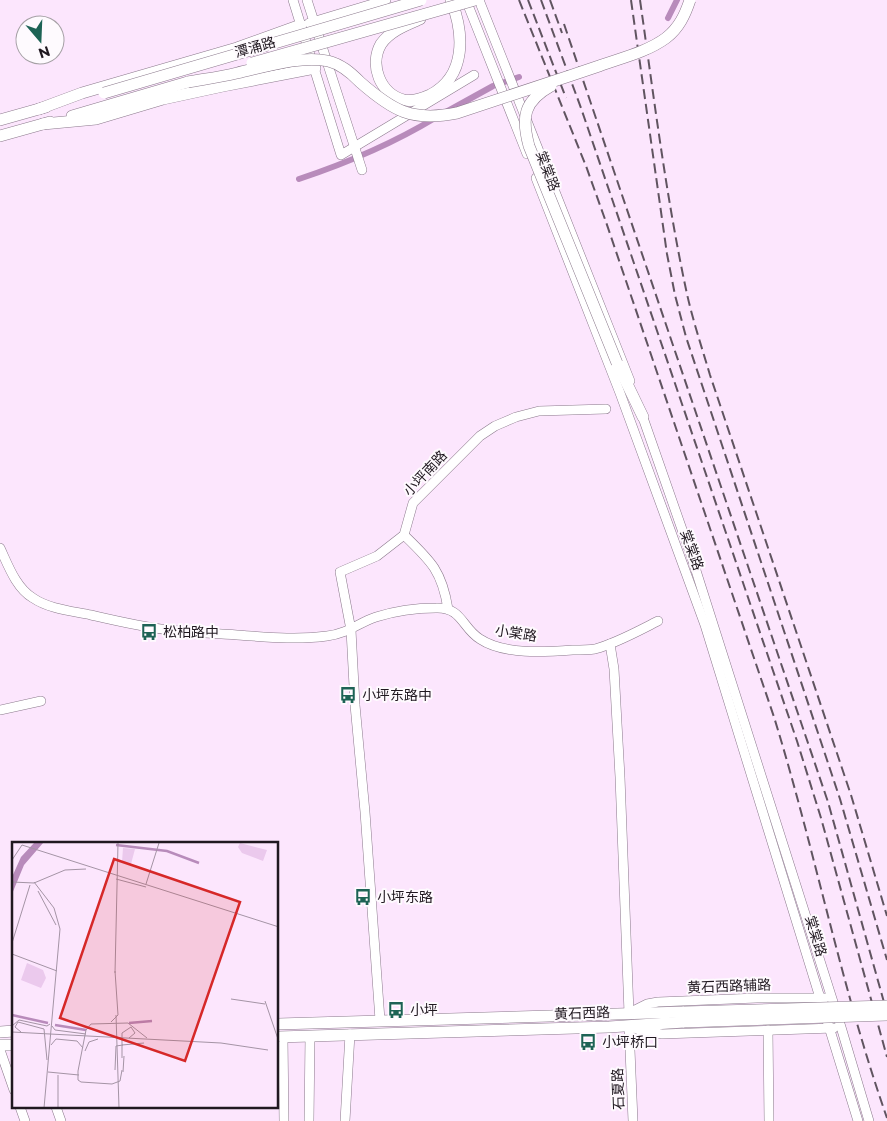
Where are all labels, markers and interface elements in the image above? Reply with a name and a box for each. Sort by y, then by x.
north arrow [15,15,65,65]
street label: 潭涌路 [232,33,278,61]
text: N [36,42,53,63]
street label: 棠棠路 [532,148,564,194]
street label: 小坪南路 [399,446,451,500]
street label: 棠棠路 [676,527,708,573]
street label: 小棠路 [494,621,538,645]
bus stop icon: 松柏路中 [139,622,159,642]
place label: 松柏路中 [163,623,219,641]
bus stop icon: 小坪东路中 [338,685,358,705]
place label: 小坪东路中 [362,686,432,704]
inset map [12,842,279,1108]
bus stop icon: 小坪东路 [353,887,373,907]
place label: 小坪东路 [377,888,433,906]
street label: 棠棠路 [801,913,831,959]
street label: 黄石西路辅路 [687,976,771,996]
bus stop icon: 小坪 [386,1000,406,1020]
place label: 小坪 [410,1001,438,1019]
street label: 黄石西路 [554,1003,610,1023]
bus stop icon: 小坪桥口 [578,1032,598,1052]
place label: 小坪桥口 [602,1033,658,1051]
street label: 石夏路 [608,1068,628,1110]

